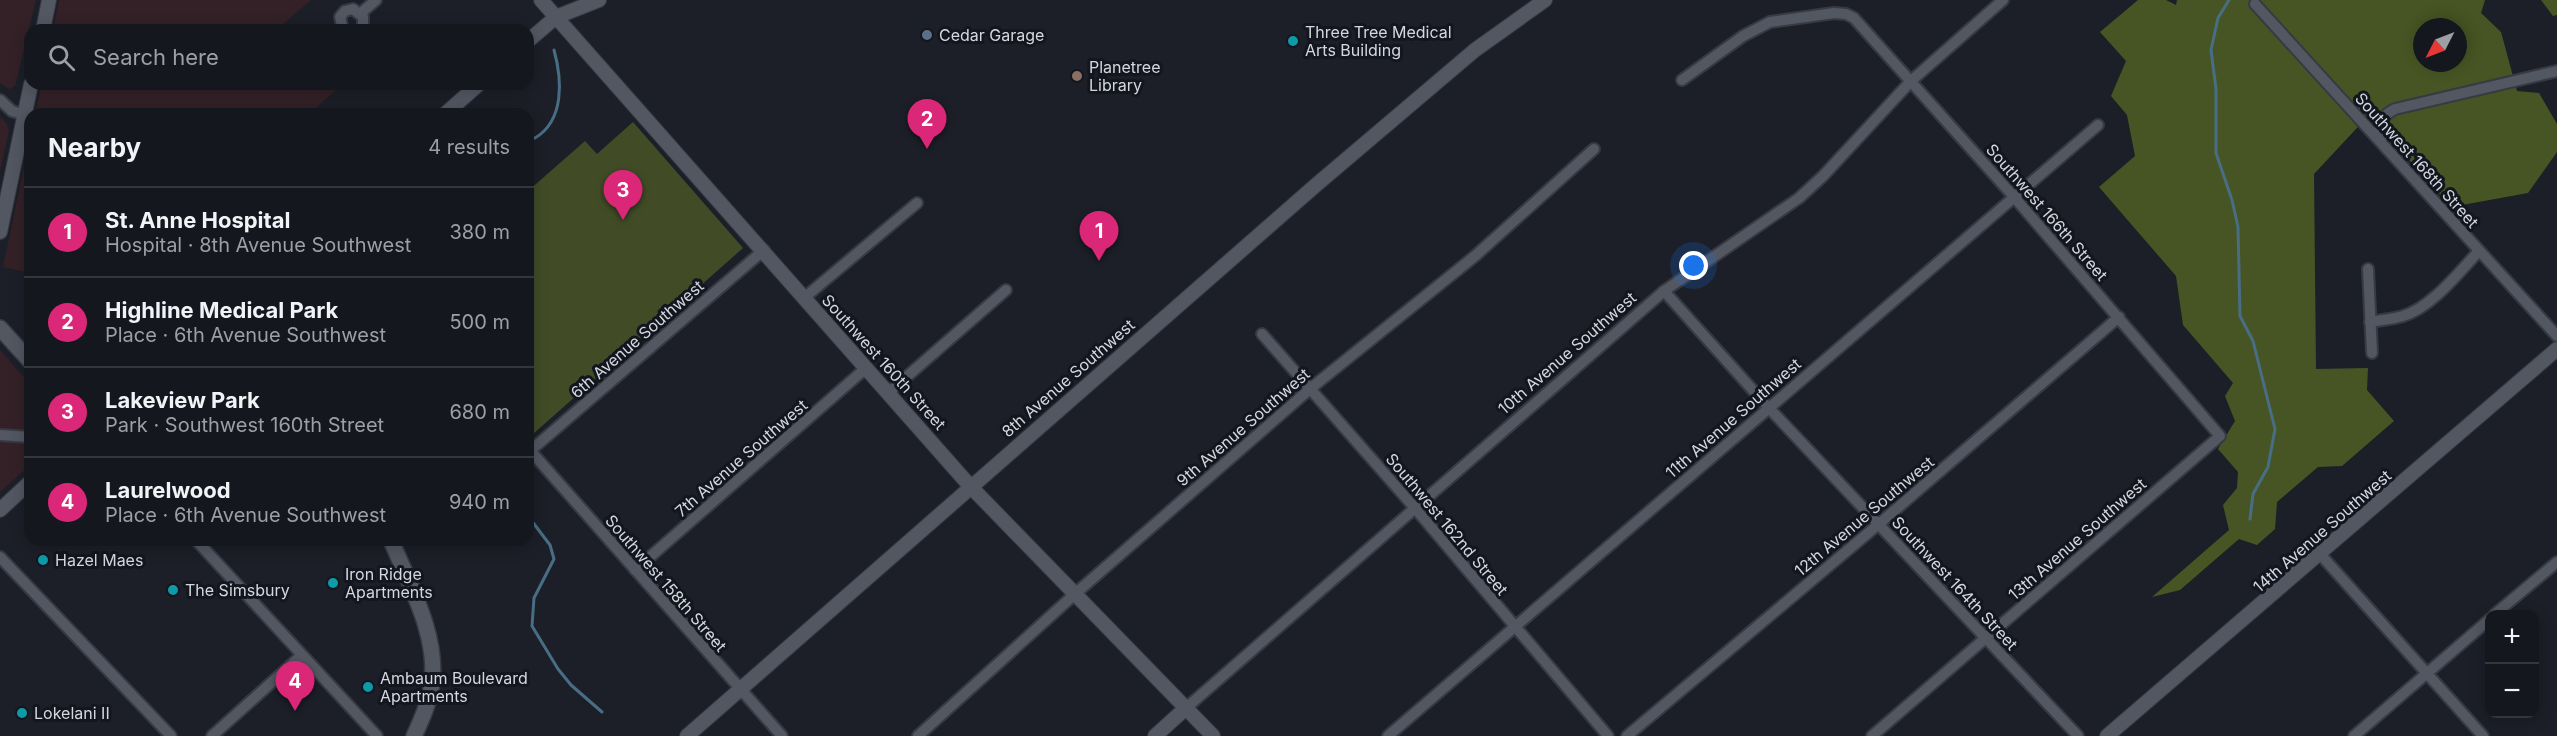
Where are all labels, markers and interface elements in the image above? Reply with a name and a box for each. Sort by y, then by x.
north arrow [2413,18,2467,72]
place label: Three Tree Medical Arts Building [1305,22,1452,60]
search box [24,24,534,90]
place label: Cedar Garage [939,25,1044,45]
marker: Cedar Garage [920,28,934,42]
marker: Three Tree Medical Arts Building [1286,34,1300,48]
icon: search [45,41,78,74]
text: Search here [93,44,219,70]
place label: Planetree Library [1089,57,1161,95]
marker: Planetree Library [1070,69,1084,83]
street label: Southwest 168th Street [2351,88,2483,232]
pin: 2 [908,100,946,149]
text: Nearby [48,132,141,163]
text: 4 results [428,135,510,159]
street label: Southwest 166th Street [1982,139,2112,285]
pin: 3 [604,170,642,220]
text: St. Anne Hospital [105,207,290,233]
pin: 1 [1080,212,1118,261]
text: 1 [63,220,72,244]
text: 380 m [450,220,510,244]
text: Hospital · 8th Avenue Southwest [105,233,411,257]
your location [1679,251,1708,280]
street label: 6th Avenue Southwest [566,276,708,402]
street label: 10th Avenue Southwest [1494,288,1640,418]
street label: Southwest 160th Street [818,290,950,434]
text: Highline Medical Park [105,297,338,323]
text: 2 [61,310,74,334]
text: 500 m [449,310,510,334]
street label: 8th Avenue Southwest [997,315,1139,441]
text: Place · 6th Avenue Southwest [105,323,386,347]
street label: 11th Avenue Southwest [1661,354,1805,482]
street label: 9th Avenue Southwest [1172,364,1314,490]
text: Lakeview Park [105,387,260,413]
street label: 7th Avenue Southwest [671,395,811,521]
text: 3 [61,400,74,424]
text: 680 m [449,400,510,424]
text: Park · Southwest 160th Street [105,413,384,437]
street label: Southwest 162nd Street [1382,449,1512,599]
street label: 12th Avenue Southwest [1790,452,1938,580]
street label: 14th Avenue Southwest [2249,466,2395,596]
street label: 13th Avenue Southwest [2004,474,2150,604]
text: Laurelwood [105,477,231,503]
text: 4 [61,490,74,514]
text: 940 m [449,490,510,514]
text: Place · 6th Avenue Southwest [105,503,386,527]
street label: Southwest 158th Street [601,510,731,656]
street label: Southwest 164th Street [1888,512,2022,654]
place label: Hazel Maes [55,550,143,570]
marker: Hazel Maes [36,553,50,567]
place label: Iron Ridge Apartments [345,564,433,602]
marker: Iron Ridge Apartments [326,576,340,590]
place label: The Simsbury [185,580,290,600]
marker: The Simsbury [166,583,180,597]
map controls [2485,610,2539,718]
button: + [2485,610,2539,664]
pin: 4 [276,662,314,711]
button: − [2485,664,2539,718]
place label: Ambaum Boulevard Apartments [380,668,528,706]
marker: Ambaum Boulevard Apartments [361,680,375,694]
place label: Lokelani II [34,703,110,723]
marker: Lokelani II [15,706,29,720]

